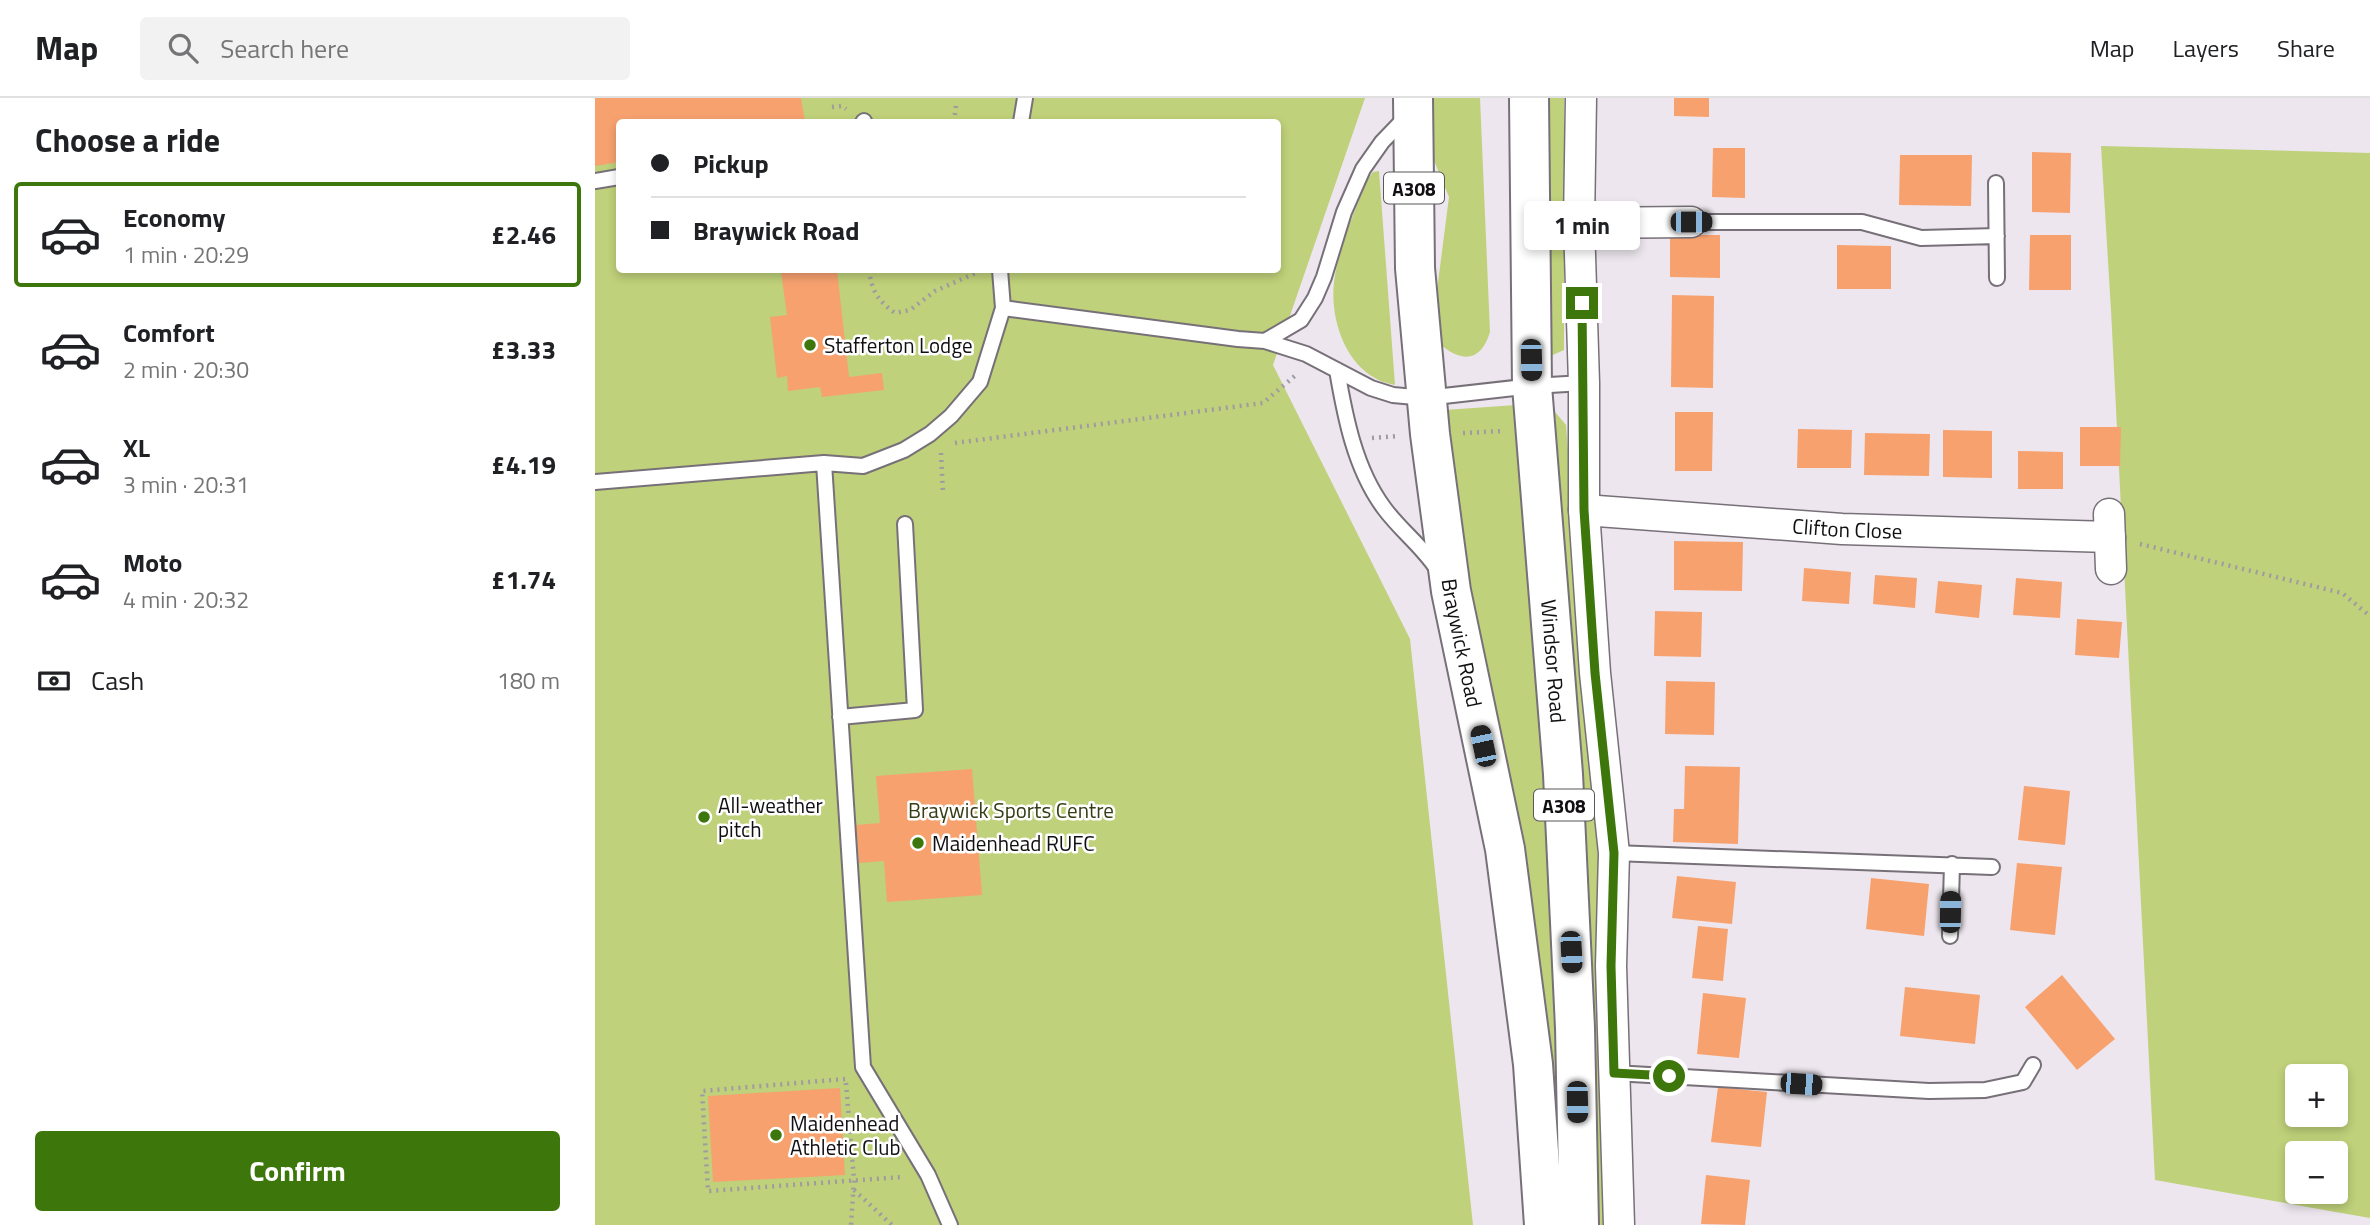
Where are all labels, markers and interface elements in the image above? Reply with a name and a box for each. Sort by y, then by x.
search box [140,17,630,80]
text: Map [35,23,98,73]
icon: search [164,29,202,67]
text: Search here [220,29,349,68]
text: Map [2090,30,2135,66]
text: Layers [2173,30,2239,66]
text: Share [2277,30,2335,66]
text: Choose a ride [35,116,220,164]
text: Pickup [693,144,769,183]
road number: A308 [1384,172,1444,204]
text: Economy [123,198,225,237]
callout: 1 min [1524,202,1640,250]
icon: car [39,203,102,266]
text: 1 min [1554,208,1610,243]
text: Braywick Road [693,211,859,250]
car [1671,212,1713,233]
text: £2.46 [491,215,556,254]
text: 1 min · 20:29 [123,237,249,272]
route end [1566,287,1598,319]
text: Comfort [123,313,215,352]
icon: car [39,318,102,381]
place label: Stafferton Lodge [824,329,973,361]
text: £3.33 [491,330,556,369]
marker: Stafferton Lodge [802,337,818,353]
car [1521,339,1542,381]
text: 2 min · 20:30 [123,352,249,387]
text: XL [123,428,150,467]
icon: car [39,433,102,496]
text: £4.19 [491,445,556,484]
text: 3 min · 20:31 [123,467,249,502]
street label: Clifton Close [1791,509,1903,547]
text: Moto [123,543,182,582]
icon: car [39,548,102,611]
text: £1.74 [491,560,556,599]
street label: Braywick Road [1433,577,1491,710]
text: 4 min · 20:32 [123,582,249,617]
street label: Windsor Road [1533,598,1575,724]
text: Cash [91,661,144,700]
icon: cash [35,662,73,700]
text: 180 m [497,663,560,698]
car [1469,723,1498,769]
place label: All-weather pitch [718,789,823,845]
road number: A308 [1534,790,1594,820]
park label: Braywick Sports Centre [908,794,1114,826]
marker: All-weather pitch [696,809,712,825]
place label: Maidenhead RUFC [932,827,1095,859]
marker: Maidenhead RUFC [910,835,926,851]
car [1940,891,1961,933]
car [1560,930,1583,974]
route start [1653,1060,1685,1092]
map controls [2285,1064,2348,1204]
button: + [2285,1064,2348,1127]
car [1780,1072,1823,1096]
car [1567,1081,1588,1123]
place label: Maidenhead Athletic Club [790,1107,900,1163]
marker: Maidenhead Athletic Club [768,1127,784,1143]
button: Confirm [35,1131,560,1211]
button: − [2285,1141,2348,1204]

